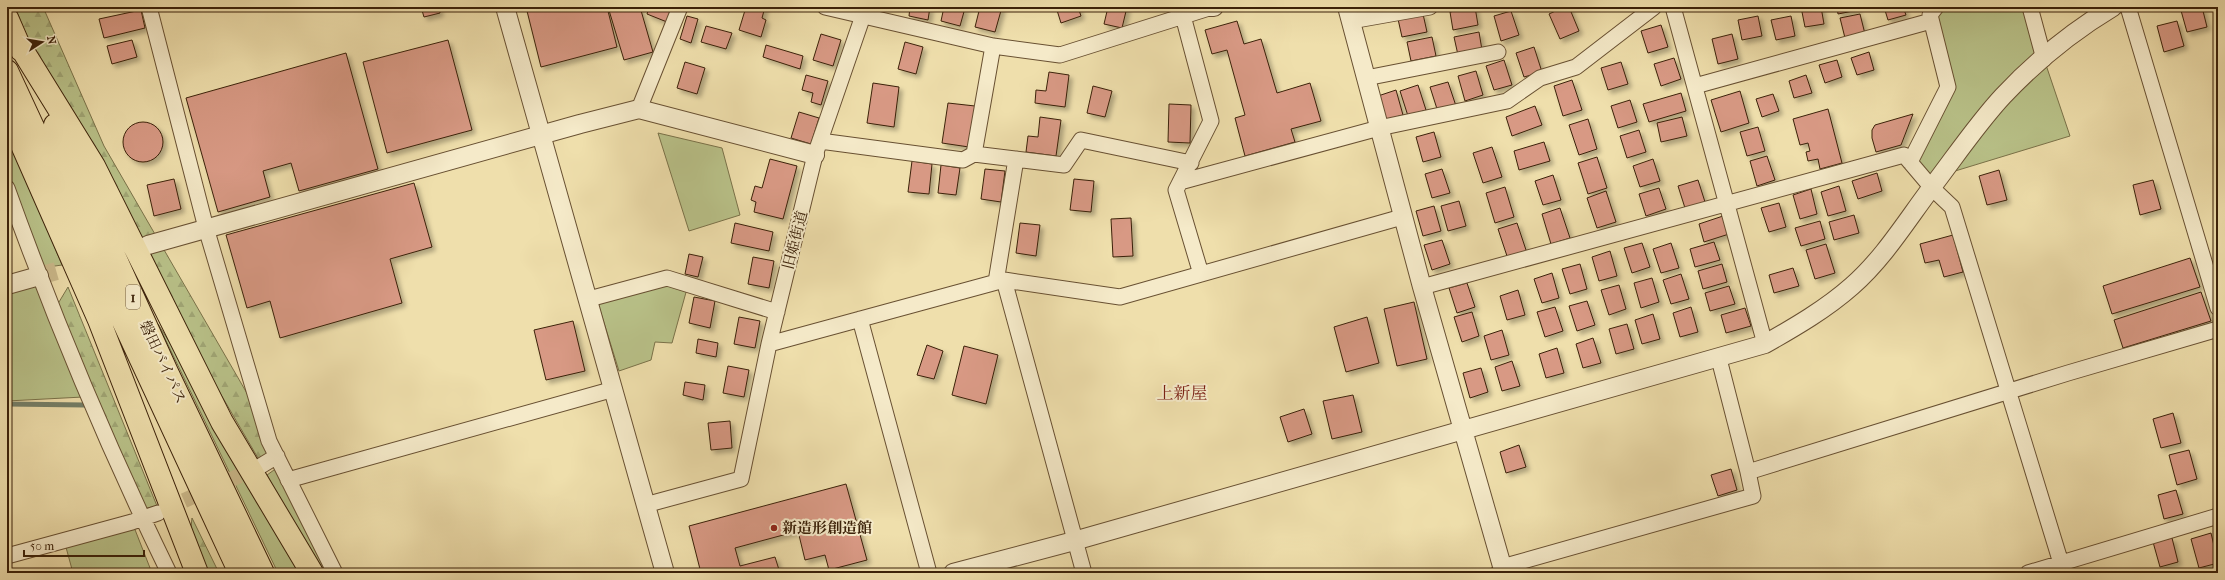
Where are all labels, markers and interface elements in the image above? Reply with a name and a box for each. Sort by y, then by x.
north arrow [22,22,62,62]
text: N [44,35,59,46]
street label: 旧姫街道 [779,209,811,271]
road number: 1 [126,285,140,309]
street label: 磐田バイパス [136,318,190,406]
district label: 上新屋 [1157,383,1208,403]
place label: 新造形創造館 [782,519,872,537]
marker: 新造形創造館 [769,523,779,533]
scale bar [24,532,144,558]
text: 50 m [30,539,54,553]

